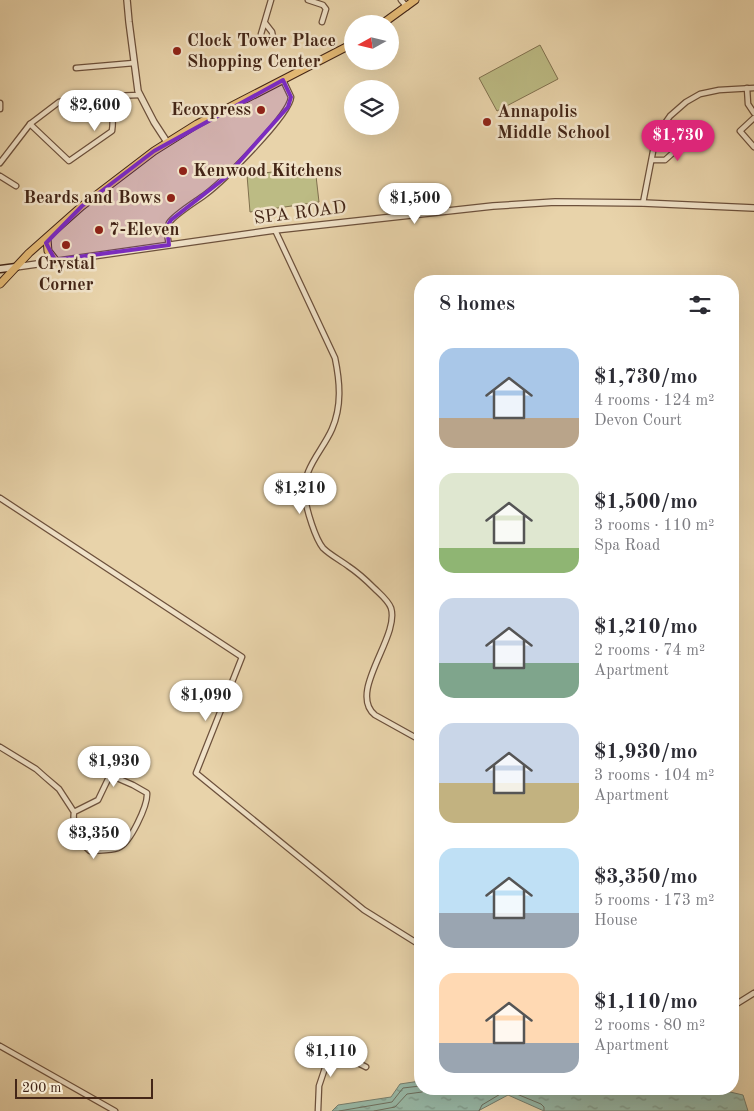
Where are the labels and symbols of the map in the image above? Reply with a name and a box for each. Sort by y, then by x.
north arrow [344,15,399,70]
place label: Clock Tower Place Shopping Center [187,32,336,71]
marker: Clock Tower Place Shopping Center [171,45,183,57]
pin: $2,600 [54,90,136,132]
place label: Ecoxpress [171,101,251,119]
place label: Annapolis Middle School [497,103,611,142]
marker: Ecoxpress [255,104,267,116]
marker: Annapolis Middle School [481,116,493,128]
pin: $1,730 [637,120,719,162]
place label: Kenwood Kitchens [193,162,342,180]
marker: Kenwood Kitchens [177,165,189,177]
pin: $1,500 [374,182,456,225]
place label: Beards and Bows [23,189,161,207]
marker: Beards and Bows [165,192,177,204]
street label: SPA ROAD [253,198,347,228]
place label: 7-Eleven [109,221,180,239]
marker: 7-Eleven [93,224,105,236]
marker: Crystal Corner [60,239,72,251]
place label: Crystal Corner [37,255,96,294]
pin: $1,210 [259,472,341,515]
pin: $1,090 [165,680,247,722]
pin: $1,930 [73,746,155,788]
pin: $3,350 [53,818,135,860]
pin: $1,110 [290,1036,372,1078]
scale bar [15,1076,152,1099]

